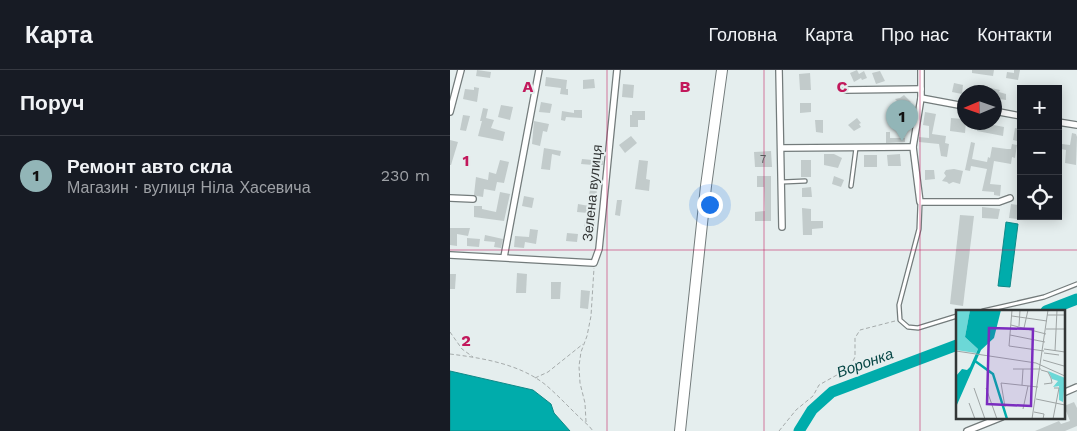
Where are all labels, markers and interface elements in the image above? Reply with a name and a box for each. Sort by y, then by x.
text: Карта [25,21,93,49]
text: Головна [709,24,777,45]
text: Карта [805,24,853,45]
text: Про нас [881,24,949,45]
text: Контакти [977,24,1052,45]
text: A [523,77,534,96]
text: B [680,77,691,96]
text: C [837,77,848,96]
north arrow [957,85,1002,130]
map controls [1017,85,1062,220]
button: + [1017,85,1062,130]
text: Поруч [20,90,84,115]
pin: 1 [886,100,918,141]
button: − [1017,130,1062,175]
street label: Зелена вулиця [579,144,605,242]
text: 1 [463,151,469,170]
house number: 7 [760,153,766,166]
text: Ремонт авто скла [67,155,232,178]
text: 1 [33,166,39,185]
text: 230 m [381,166,430,185]
button: locate [1017,175,1062,220]
text: Магазин · вулиця Ніла Хасевича [67,178,311,197]
your location [697,192,723,218]
inset map [956,310,1064,418]
text: 2 [461,331,471,350]
water label: Воронка [834,345,896,381]

